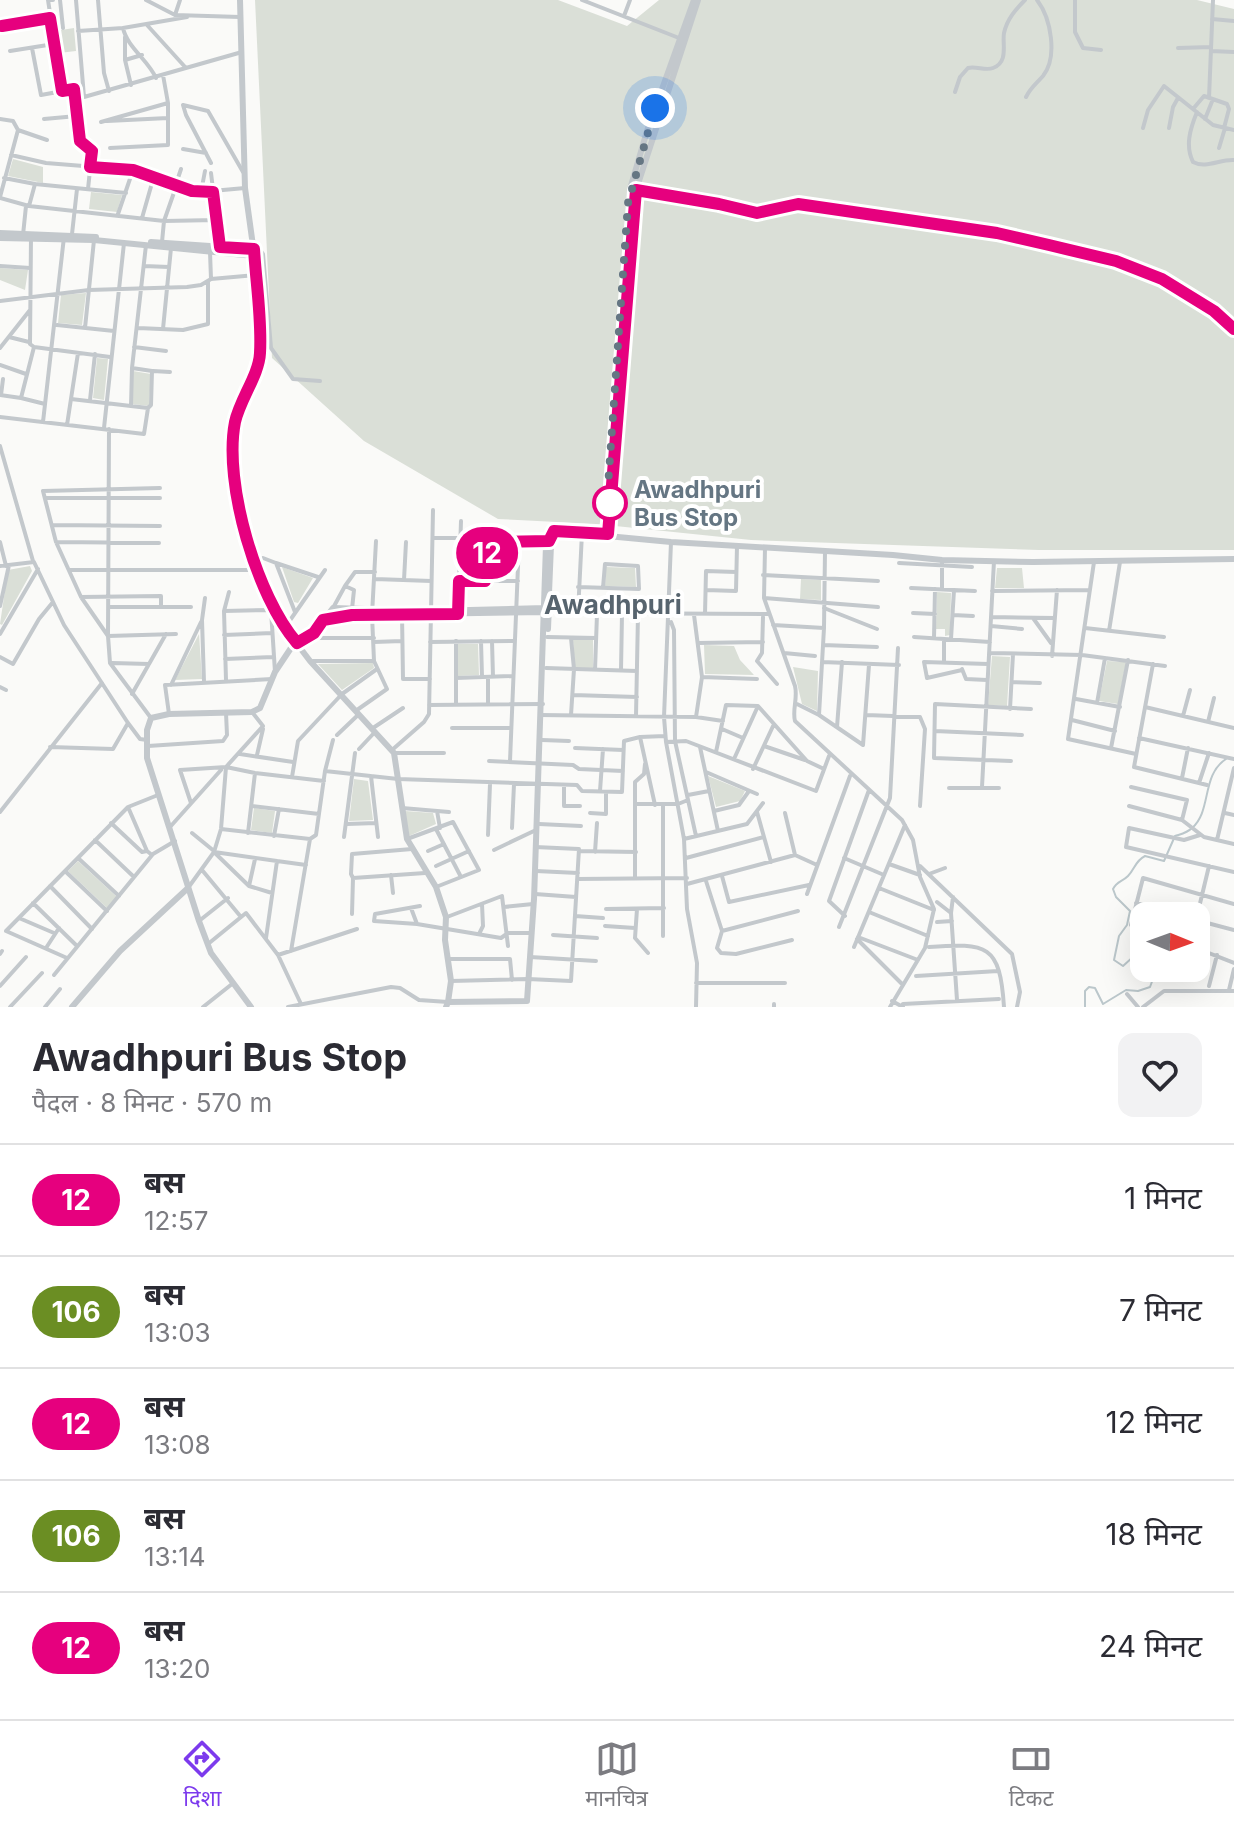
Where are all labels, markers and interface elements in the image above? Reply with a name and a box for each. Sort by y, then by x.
your location [635,88,675,128]
place label: Awadhpuri Bus Stop [634,475,761,532]
marker: Awadhpuri Bus Stop [593,486,627,520]
line badge: 12 [451,527,523,579]
text: 12 [472,536,502,570]
district label: Awadhpuri [544,589,682,620]
north arrow [1130,902,1210,982]
map controls [1130,902,1210,982]
button: heart [1118,1033,1202,1117]
text: Awadhpuri Bus Stop [32,1034,407,1080]
text: पैदल · 8 मिनट · 570 m [32,1087,272,1118]
text: बस [144,1164,185,1200]
text: 1 मिनट [1124,1180,1202,1216]
text: 12 [61,1183,91,1217]
text: 12:57 [144,1205,208,1236]
text: बस [144,1276,185,1312]
text: 7 मिनट [1119,1292,1202,1328]
text: 106 [51,1295,101,1329]
text: 13:03 [144,1317,211,1348]
text: बस [144,1388,185,1424]
text: 12 मिनट [1106,1404,1202,1440]
text: 12 [61,1407,91,1441]
text: 13:08 [144,1429,211,1460]
text: बस [144,1500,185,1536]
text: 18 मिनट [1105,1516,1202,1552]
text: 106 [51,1519,101,1553]
text: 13:14 [144,1541,206,1572]
text: बस [144,1612,185,1648]
text: 24 मिनट [1099,1628,1202,1664]
text: 12 [61,1631,91,1665]
text: 13:20 [144,1653,210,1684]
tab: दिशा [180,1737,224,1815]
tab: मानचित्र [585,1737,648,1815]
tab: टिकट [1009,1737,1054,1815]

